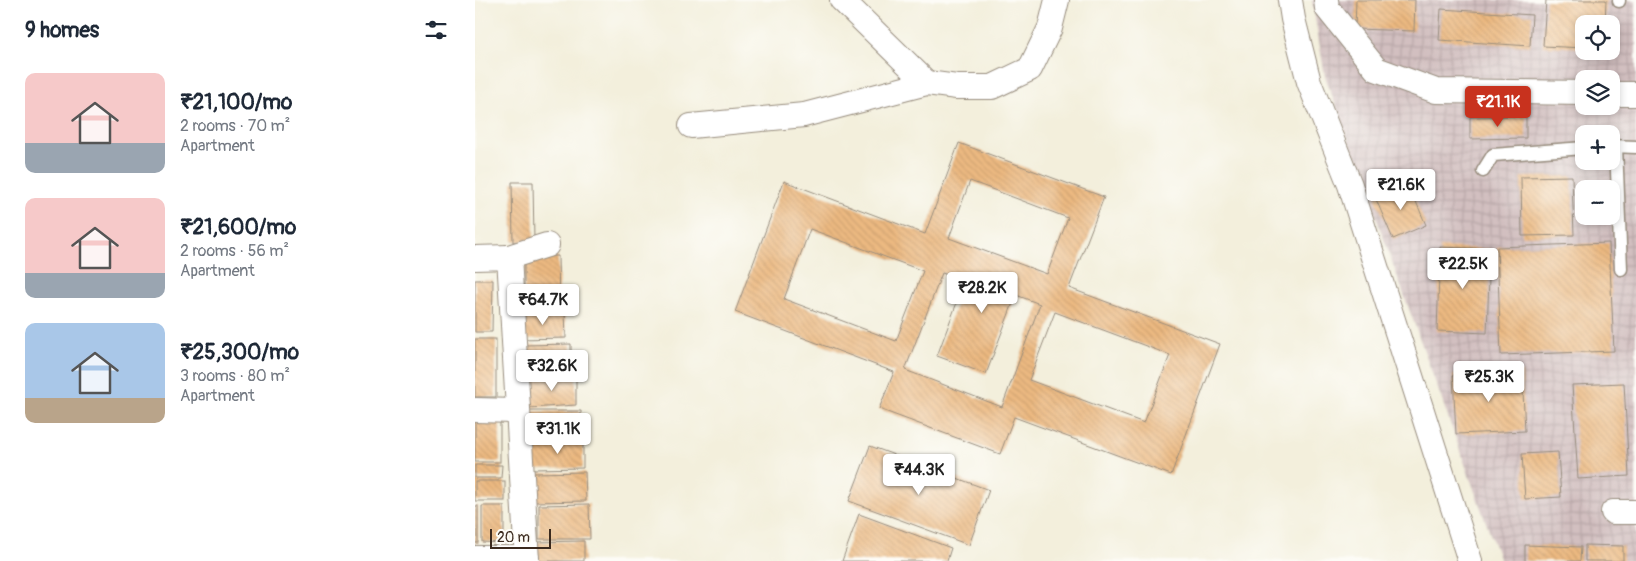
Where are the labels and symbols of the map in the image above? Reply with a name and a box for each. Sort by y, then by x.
pin: ₹21.1K [1457,86,1539,128]
pin: ₹21.6K [1360,168,1442,211]
pin: ₹22.5K [1422,248,1504,290]
pin: ₹28.2K [941,272,1023,314]
pin: ₹64.7K [502,284,584,326]
pin: ₹32.6K [511,350,593,392]
pin: ₹25.3K [1448,360,1530,403]
pin: ₹31.1K [517,412,599,455]
pin: ₹44.3K [878,454,960,496]
scale bar [490,526,551,549]

